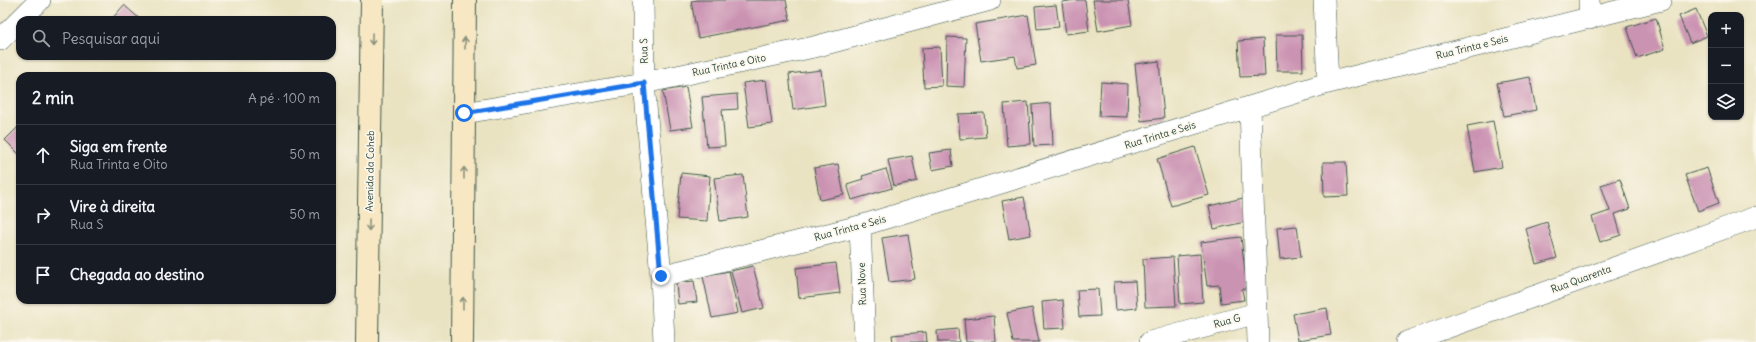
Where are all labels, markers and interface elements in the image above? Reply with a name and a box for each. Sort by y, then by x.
map controls [1708,12,1744,120]
button: + [1708,12,1744,48]
search box [16,16,336,60]
icon: search [30,27,52,49]
text: Pesquisar aqui [62,29,160,48]
one-way arrow [368,32,376,45]
street label: Rua Trinta e Seis [1435,32,1510,62]
one-way arrow [461,37,469,50]
street label: Rua S [637,38,651,64]
button: − [1708,48,1744,84]
street label: Rua Trinta e Oito [691,51,767,79]
button: layers [1708,84,1744,120]
text: 2 min [32,87,74,109]
text: A pé · 100 m [248,90,320,107]
route start [455,104,473,122]
street label: Rua Trinta e Seis [1123,118,1198,152]
street label: Avenida da Coheb [363,130,377,212]
text: Siga em frente [70,137,167,156]
icon: ahead [32,144,54,166]
text: 50 m [289,146,320,163]
text: Rua Trinta e Oito [70,156,167,173]
one-way arrow [460,167,468,180]
text: Vire à direita [70,197,155,216]
icon: right [32,204,54,226]
text: 50 m [289,206,320,223]
street label: Rua Trinta e Seis [813,212,888,244]
text: Rua S [70,216,103,233]
one-way arrow [365,218,373,231]
street label: Rua Nove [855,262,869,306]
street label: Rua Quarenta [1549,262,1613,296]
icon: arrive [32,264,54,286]
text: Chegada ao destino [70,265,204,284]
route end [652,267,670,285]
one-way arrow [459,297,467,310]
street label: Rua G [1212,311,1242,331]

